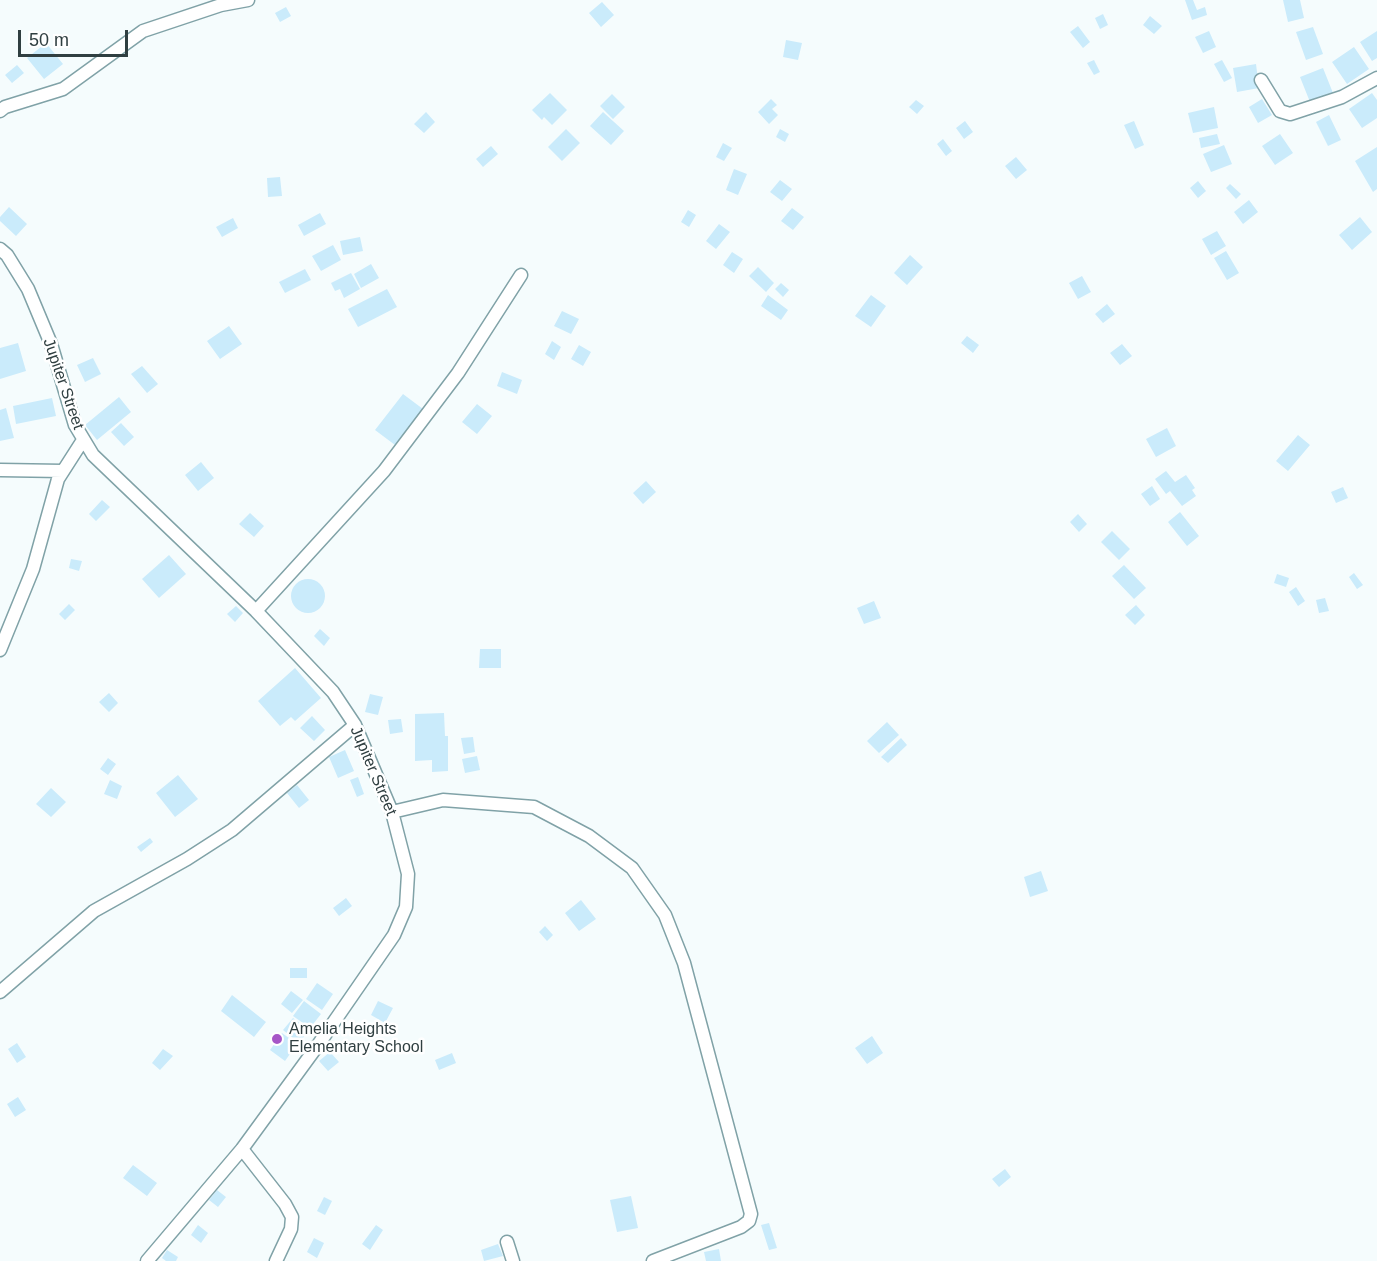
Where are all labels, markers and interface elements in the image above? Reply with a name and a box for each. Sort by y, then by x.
scale bar [21,18,130,56]
text: 50 m [29,30,69,50]
street label: Jupiter Street [38,336,88,432]
street label: Jupiter Street [346,723,400,819]
place label: Amelia Heights Elementary School [289,1020,423,1058]
marker: Amelia Heights Elementary School [270,1032,284,1046]

